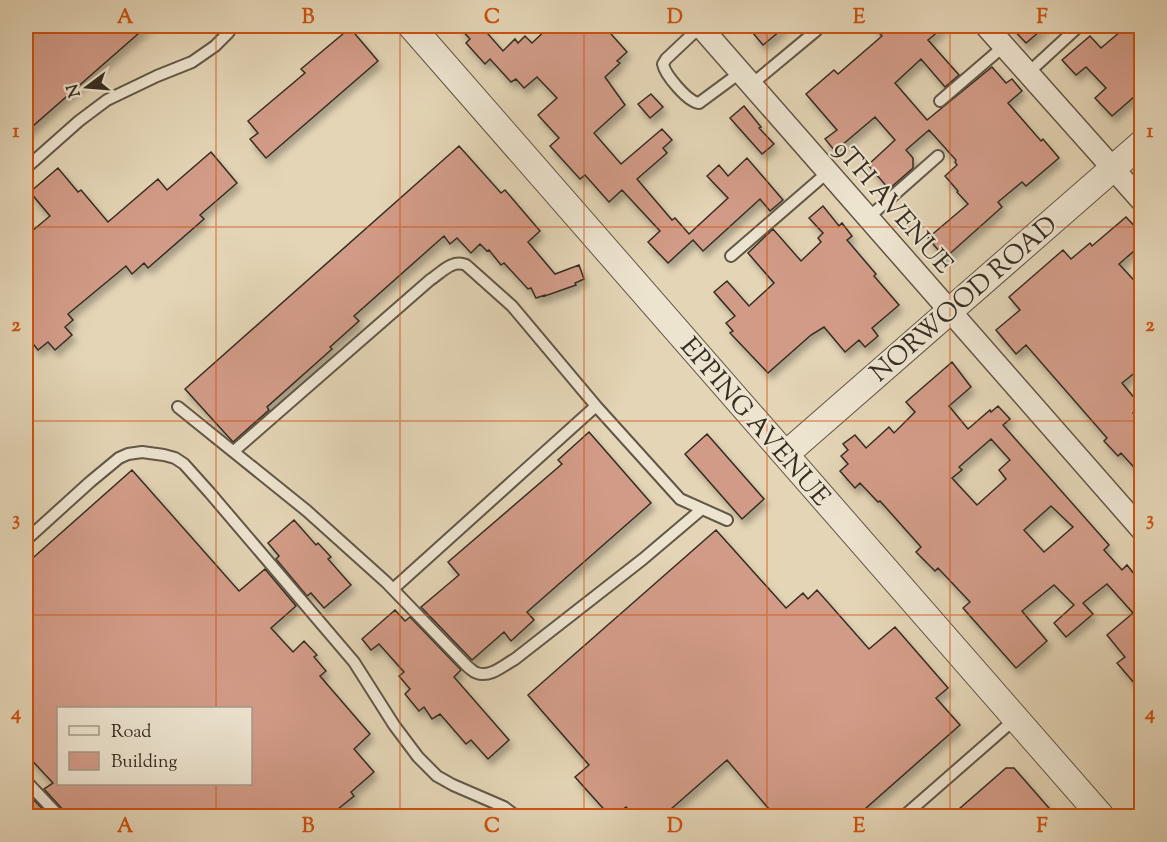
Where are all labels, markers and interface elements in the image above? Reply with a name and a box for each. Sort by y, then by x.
text: A [117,4,134,33]
text: B [302,4,315,33]
text: C [484,4,500,33]
text: D [667,4,683,33]
text: E [853,4,866,33]
text: F [1036,4,1048,33]
north arrow [57,57,117,117]
text: N [62,81,88,100]
text: 1 [13,118,20,147]
text: 1 [1147,118,1154,147]
street label: 9TH AVENUE [824,133,961,283]
street label: NORWOOD ROAD [863,208,1066,392]
text: 2 [11,312,21,341]
text: 2 [1145,312,1155,341]
street label: EPPING AVENUE [670,330,838,515]
text: 3 [12,506,20,535]
text: 3 [1146,506,1154,535]
text: 4 [10,700,21,729]
text: 4 [1144,700,1155,729]
legend [57,707,252,785]
text: Road [111,720,151,746]
text: Building [111,750,177,776]
text: A [117,813,134,842]
text: B [302,813,315,842]
text: C [484,813,500,842]
text: D [667,813,683,842]
text: E [853,813,866,842]
text: F [1036,813,1048,842]

